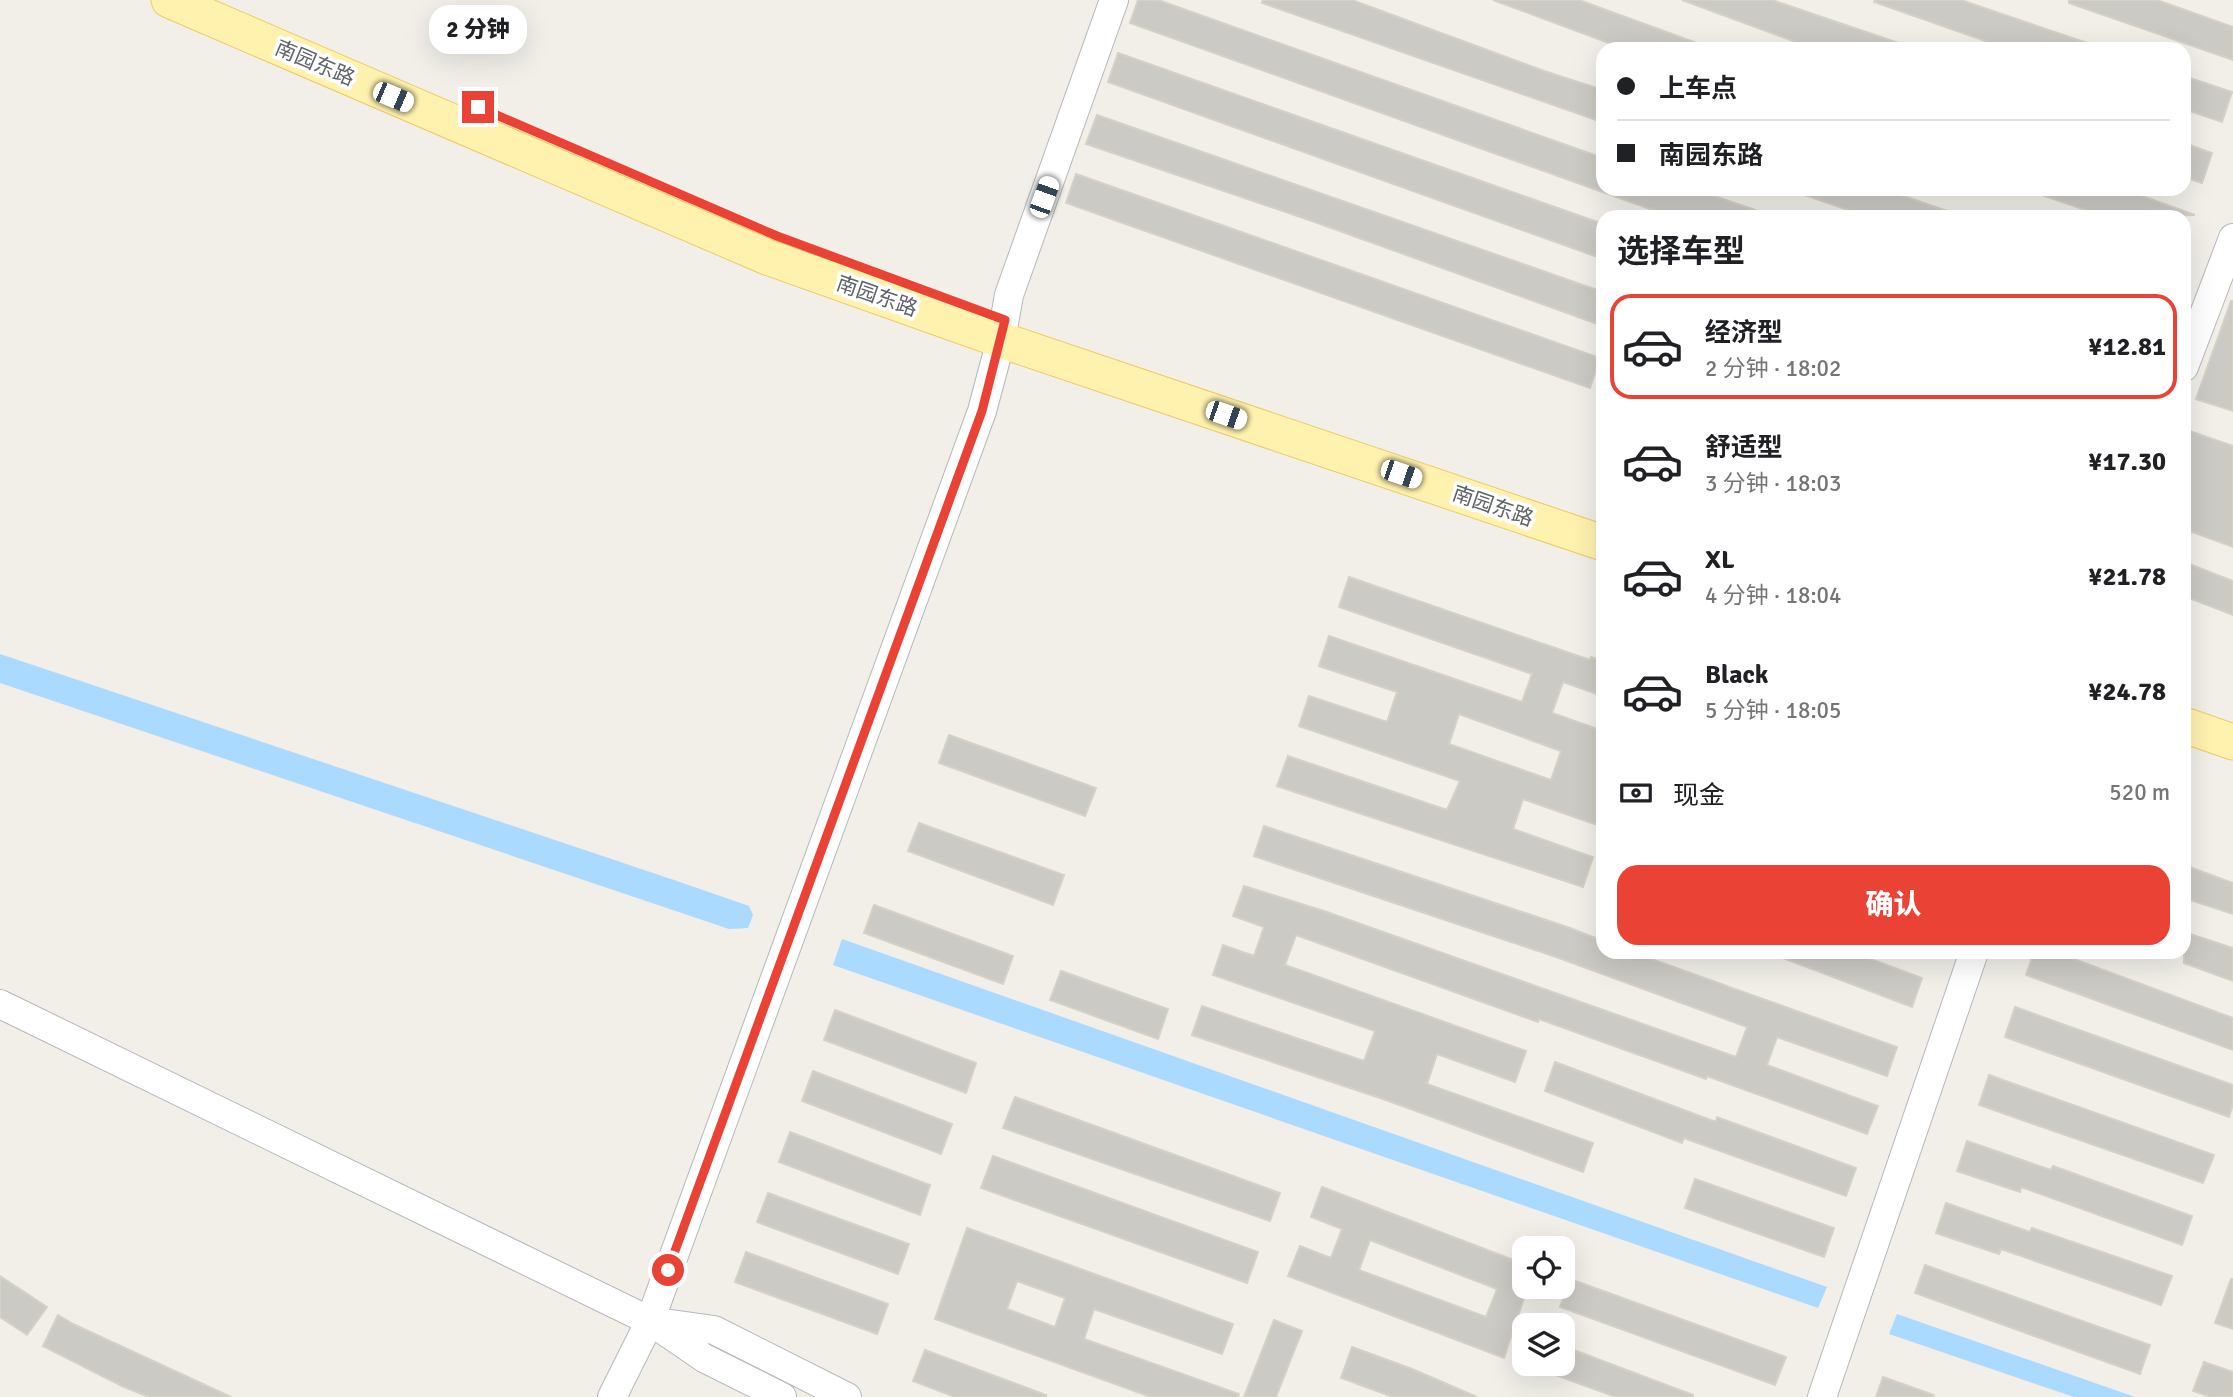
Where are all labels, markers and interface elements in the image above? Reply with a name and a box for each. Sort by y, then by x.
callout: 2 分钟 [429,6,527,55]
text: 2 分钟 [446,15,510,44]
street label: 南园东路 [271,35,359,91]
text: 上车点 [1659,73,1737,105]
car [370,79,417,115]
route end [462,91,494,123]
text: 南园东路 [1659,140,1763,172]
car [1027,174,1062,220]
text: 选择车型 [1617,232,1745,271]
street label: 南园东路 [833,270,921,322]
icon: car [1621,315,1684,378]
text: 经济型 [1705,317,1783,349]
text: ¥12.81 [2088,331,2166,363]
text: 2 分钟 · 18:02 [1705,354,1841,383]
car [1203,398,1250,432]
icon: car [1621,430,1684,493]
text: 舒适型 [1705,432,1783,464]
text: ¥17.30 [2088,446,2166,478]
car [1378,457,1425,491]
text: 3 分钟 · 18:03 [1705,469,1841,498]
street label: 南园东路 [1449,480,1537,532]
text: XL [1705,544,1735,576]
icon: car [1621,545,1684,608]
text: ¥21.78 [2088,561,2166,593]
text: 4 分钟 · 18:04 [1705,581,1841,610]
text: Black [1705,659,1768,691]
icon: car [1621,660,1684,723]
text: ¥24.78 [2088,676,2166,708]
text: 5 分钟 · 18:05 [1705,696,1841,725]
icon: cash [1617,774,1655,812]
text: 520 m [2109,778,2170,807]
text: 现金 [1673,780,1725,812]
button: 确认 [1617,865,2170,945]
map controls [1512,1236,1575,1376]
button: locate [1512,1236,1575,1299]
route start [652,1254,684,1286]
button: layers [1512,1313,1575,1376]

